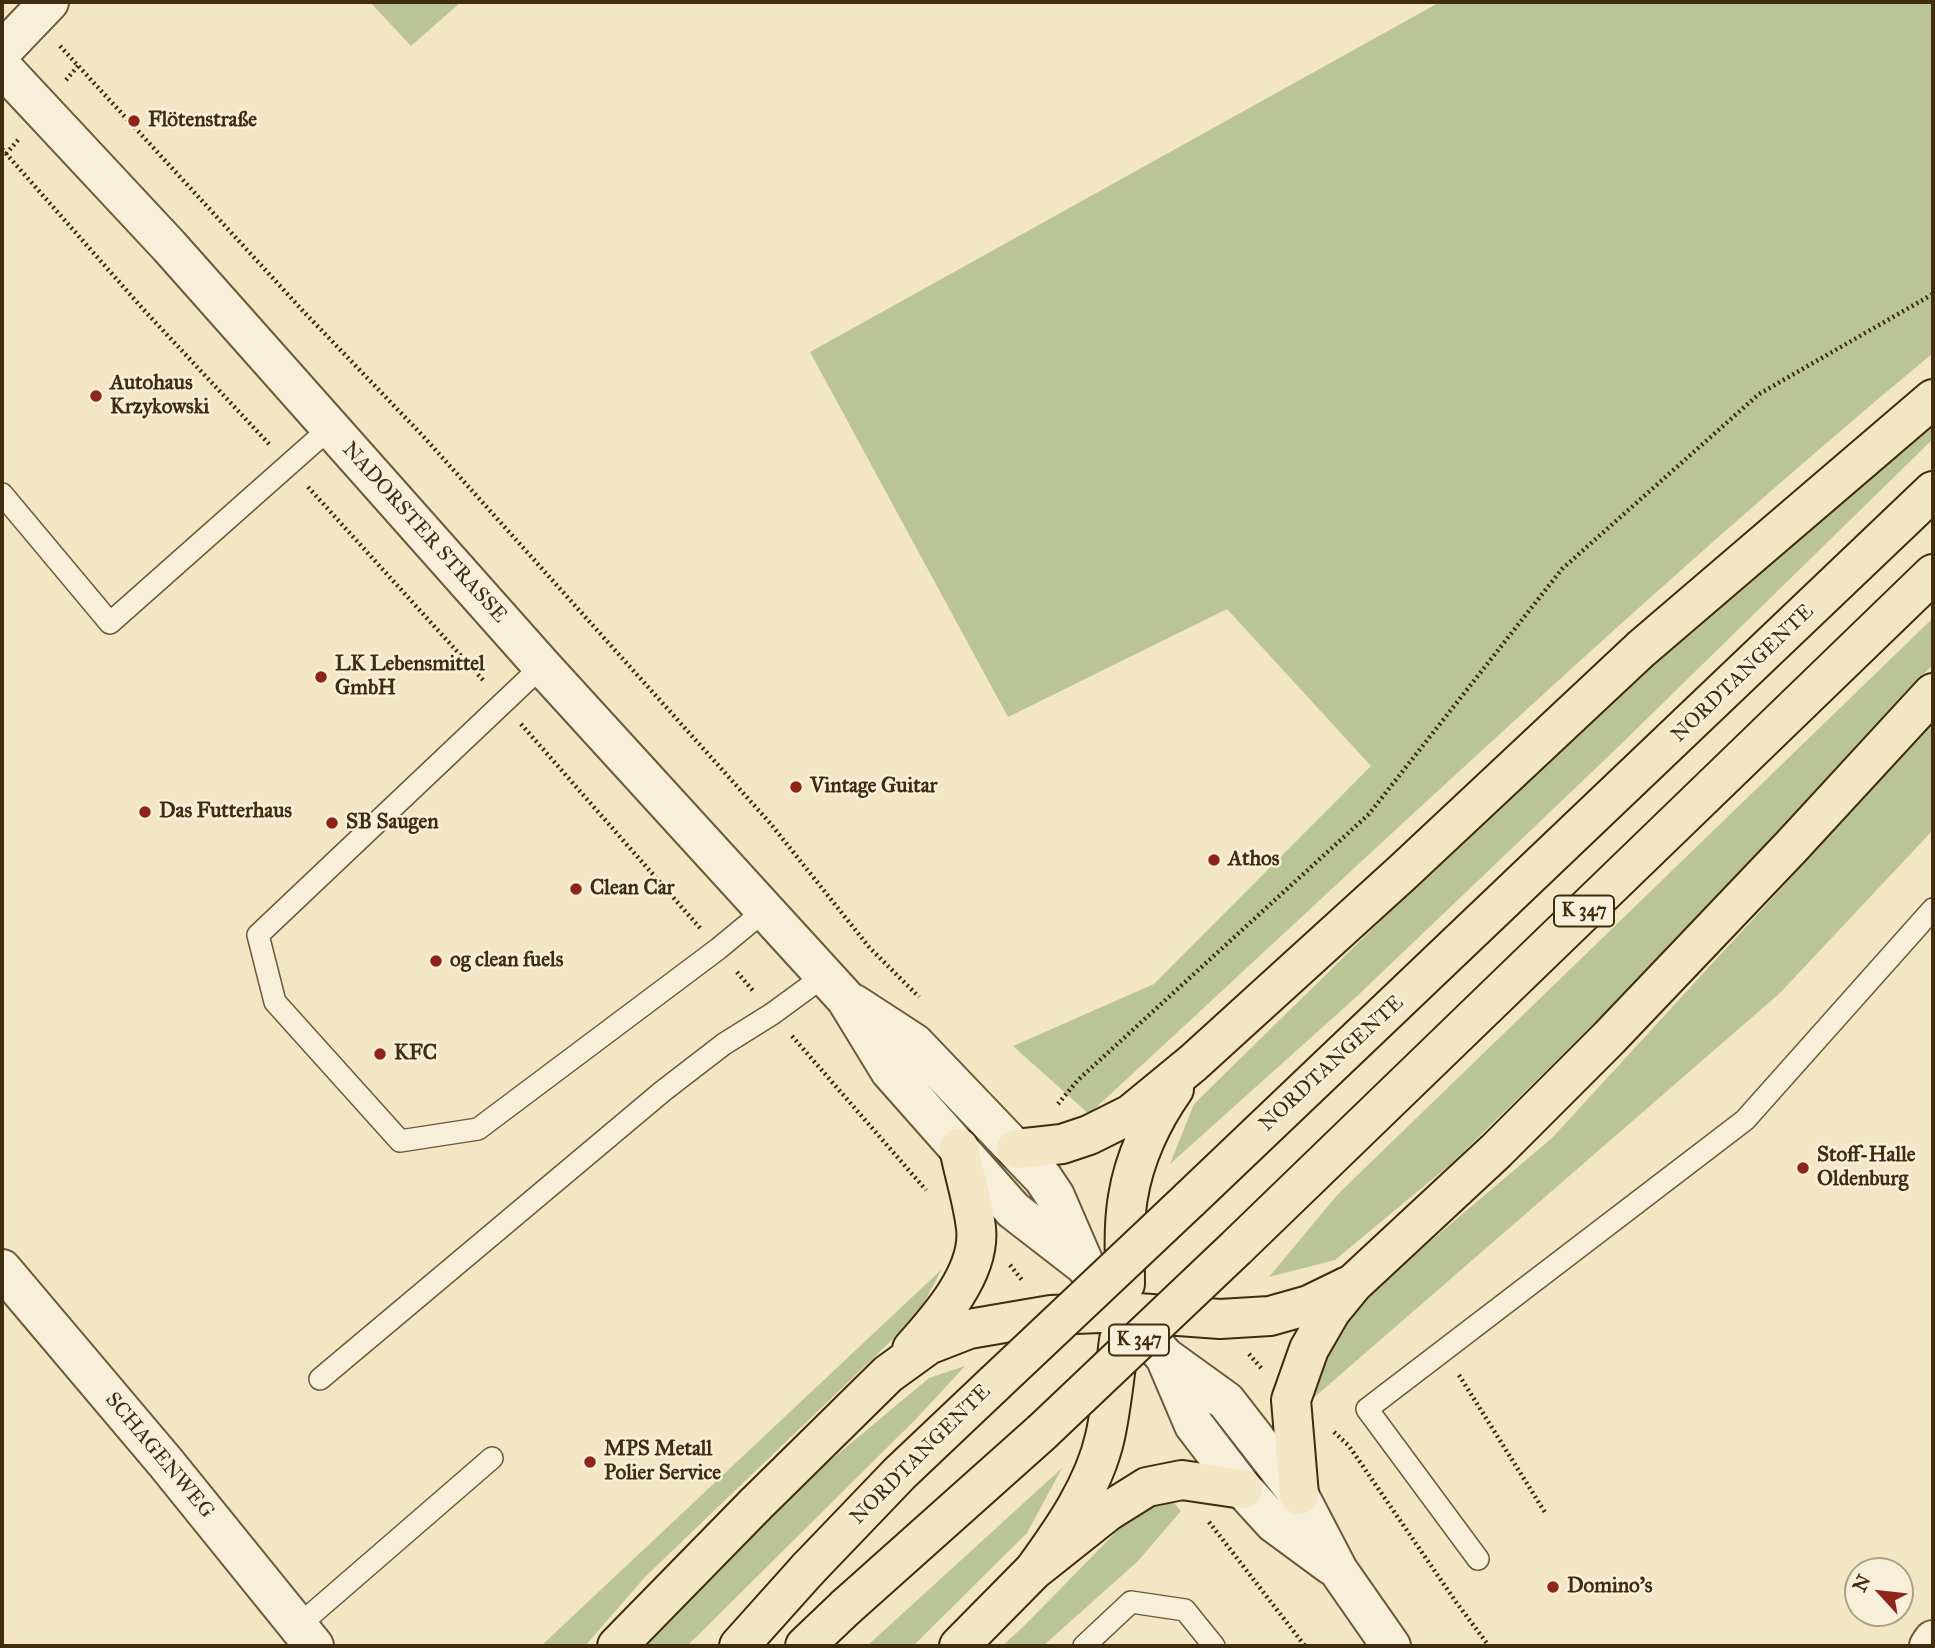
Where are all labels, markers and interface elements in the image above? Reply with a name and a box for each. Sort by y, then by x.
place label: Flötenstraße [148,108,257,134]
marker: Flötenstraße [126,113,142,129]
place label: Autohaus Krzykowski [110,371,209,421]
marker: Autohaus Krzykowski [88,388,104,404]
street label: NADORSTER STRASSE [336,437,512,629]
street label: NORDTANGENTE [1667,600,1819,748]
place label: LK Lebensmittel GmbH [335,652,485,702]
marker: LK Lebensmittel GmbH [313,669,329,685]
place label: Vintage Guitar [810,774,937,800]
marker: Vintage Guitar [788,779,804,795]
place label: Das Futterhaus [159,799,292,825]
marker: Das Futterhaus [137,804,153,820]
place label: SB Saugen [346,810,439,836]
marker: SB Saugen [324,815,340,831]
place label: Athos [1228,847,1279,873]
marker: Athos [1206,852,1222,868]
place label: Clean Car [590,876,674,902]
marker: Clean Car [568,881,584,897]
road number: K 347 [1554,896,1614,926]
place label: og clean fuels [450,948,563,974]
marker: og clean fuels [428,953,444,969]
street label: NORDTANGENTE [1255,991,1409,1137]
place label: KFC [394,1041,437,1067]
marker: KFC [372,1046,388,1062]
place label: Stoff-Halle Oldenburg [1817,1143,1916,1193]
marker: Stoff-Halle Oldenburg [1795,1160,1811,1176]
road number: K 347 [1109,1324,1169,1356]
street label: NORDTANGENTE [846,1380,996,1530]
street label: SCHAGENWEG [99,1388,219,1524]
place label: MPS Metall Polier Service [604,1437,721,1487]
marker: MPS Metall Polier Service [582,1454,598,1470]
north arrow [1844,1557,1914,1627]
text: N [1848,1571,1876,1596]
place label: Domino's [1567,1574,1652,1600]
marker: Domino's [1545,1579,1561,1595]

